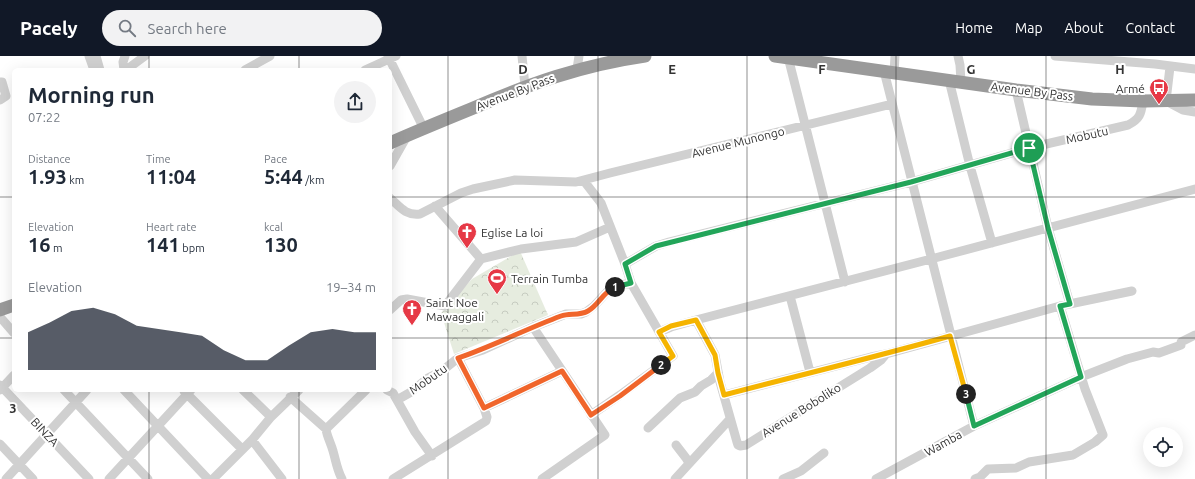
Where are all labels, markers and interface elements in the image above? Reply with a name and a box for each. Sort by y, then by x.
search box [102,10,382,46]
text: Pacely [20,17,78,39]
icon: search [116,17,138,39]
text: Search here [148,20,227,37]
text: Home [955,20,993,36]
text: Map [1015,20,1043,36]
text: About [1065,20,1104,36]
text: Contact [1126,20,1175,36]
text: D [518,62,528,76]
text: E [668,62,676,76]
text: F [818,62,826,76]
text: G [967,62,976,76]
text: H [1115,62,1125,76]
street label: Avenue By Pass [474,71,556,113]
bus stop icon: Armé [1148,77,1170,105]
street label: Avenue By Pass [990,79,1074,103]
button: share [334,81,376,123]
text: Morning run [28,82,155,107]
place label: Armé [1116,82,1145,95]
text: 07:22 [28,110,61,124]
street label: Avenue Munongo [690,124,786,160]
street label: Mobutu [1065,124,1109,146]
pin [1012,131,1046,165]
icon: arrive [1018,137,1040,159]
text: Distance [28,153,71,165]
text: Time [146,153,171,165]
text: Pace [264,153,287,165]
text: 1.93 [28,165,67,188]
text: 11:04 [146,165,196,188]
text: 5:44 [264,165,303,188]
text: km [67,174,84,186]
text: /km [303,174,324,186]
text: Elevation [28,221,74,233]
text: Heart rate [146,221,197,233]
text: kcal [264,221,283,233]
church icon: Eglise La loi [456,221,478,249]
place label: Eglise La loi [481,226,543,239]
text: 16 [28,233,51,256]
text: 141 [146,233,180,256]
text: 130 [264,233,298,256]
text: m [51,242,63,254]
text: bpm [180,242,205,254]
sports icon: Terrain Tumba [486,267,508,295]
place label: Terrain Tumba [511,272,588,285]
pin: 1 [605,277,625,297]
text: Elevation [28,280,82,294]
text: 19–34 m [326,280,376,294]
text: 1 [612,281,618,293]
place label: Saint Noe Mawaggali [426,296,484,323]
church icon: Saint Noe Mawaggali [401,298,423,326]
pin: 2 [651,355,671,375]
text: 2 [658,359,664,371]
street label: Mobutu [407,361,449,397]
street label: Avenue Boboliko [759,380,843,440]
pin: 3 [956,384,976,404]
text: 3 [963,388,969,400]
text: 3 [9,401,17,415]
street label: BINZA [29,415,62,449]
street label: Wamba [922,427,964,459]
map controls [1143,427,1183,467]
button: locate [1143,427,1183,467]

